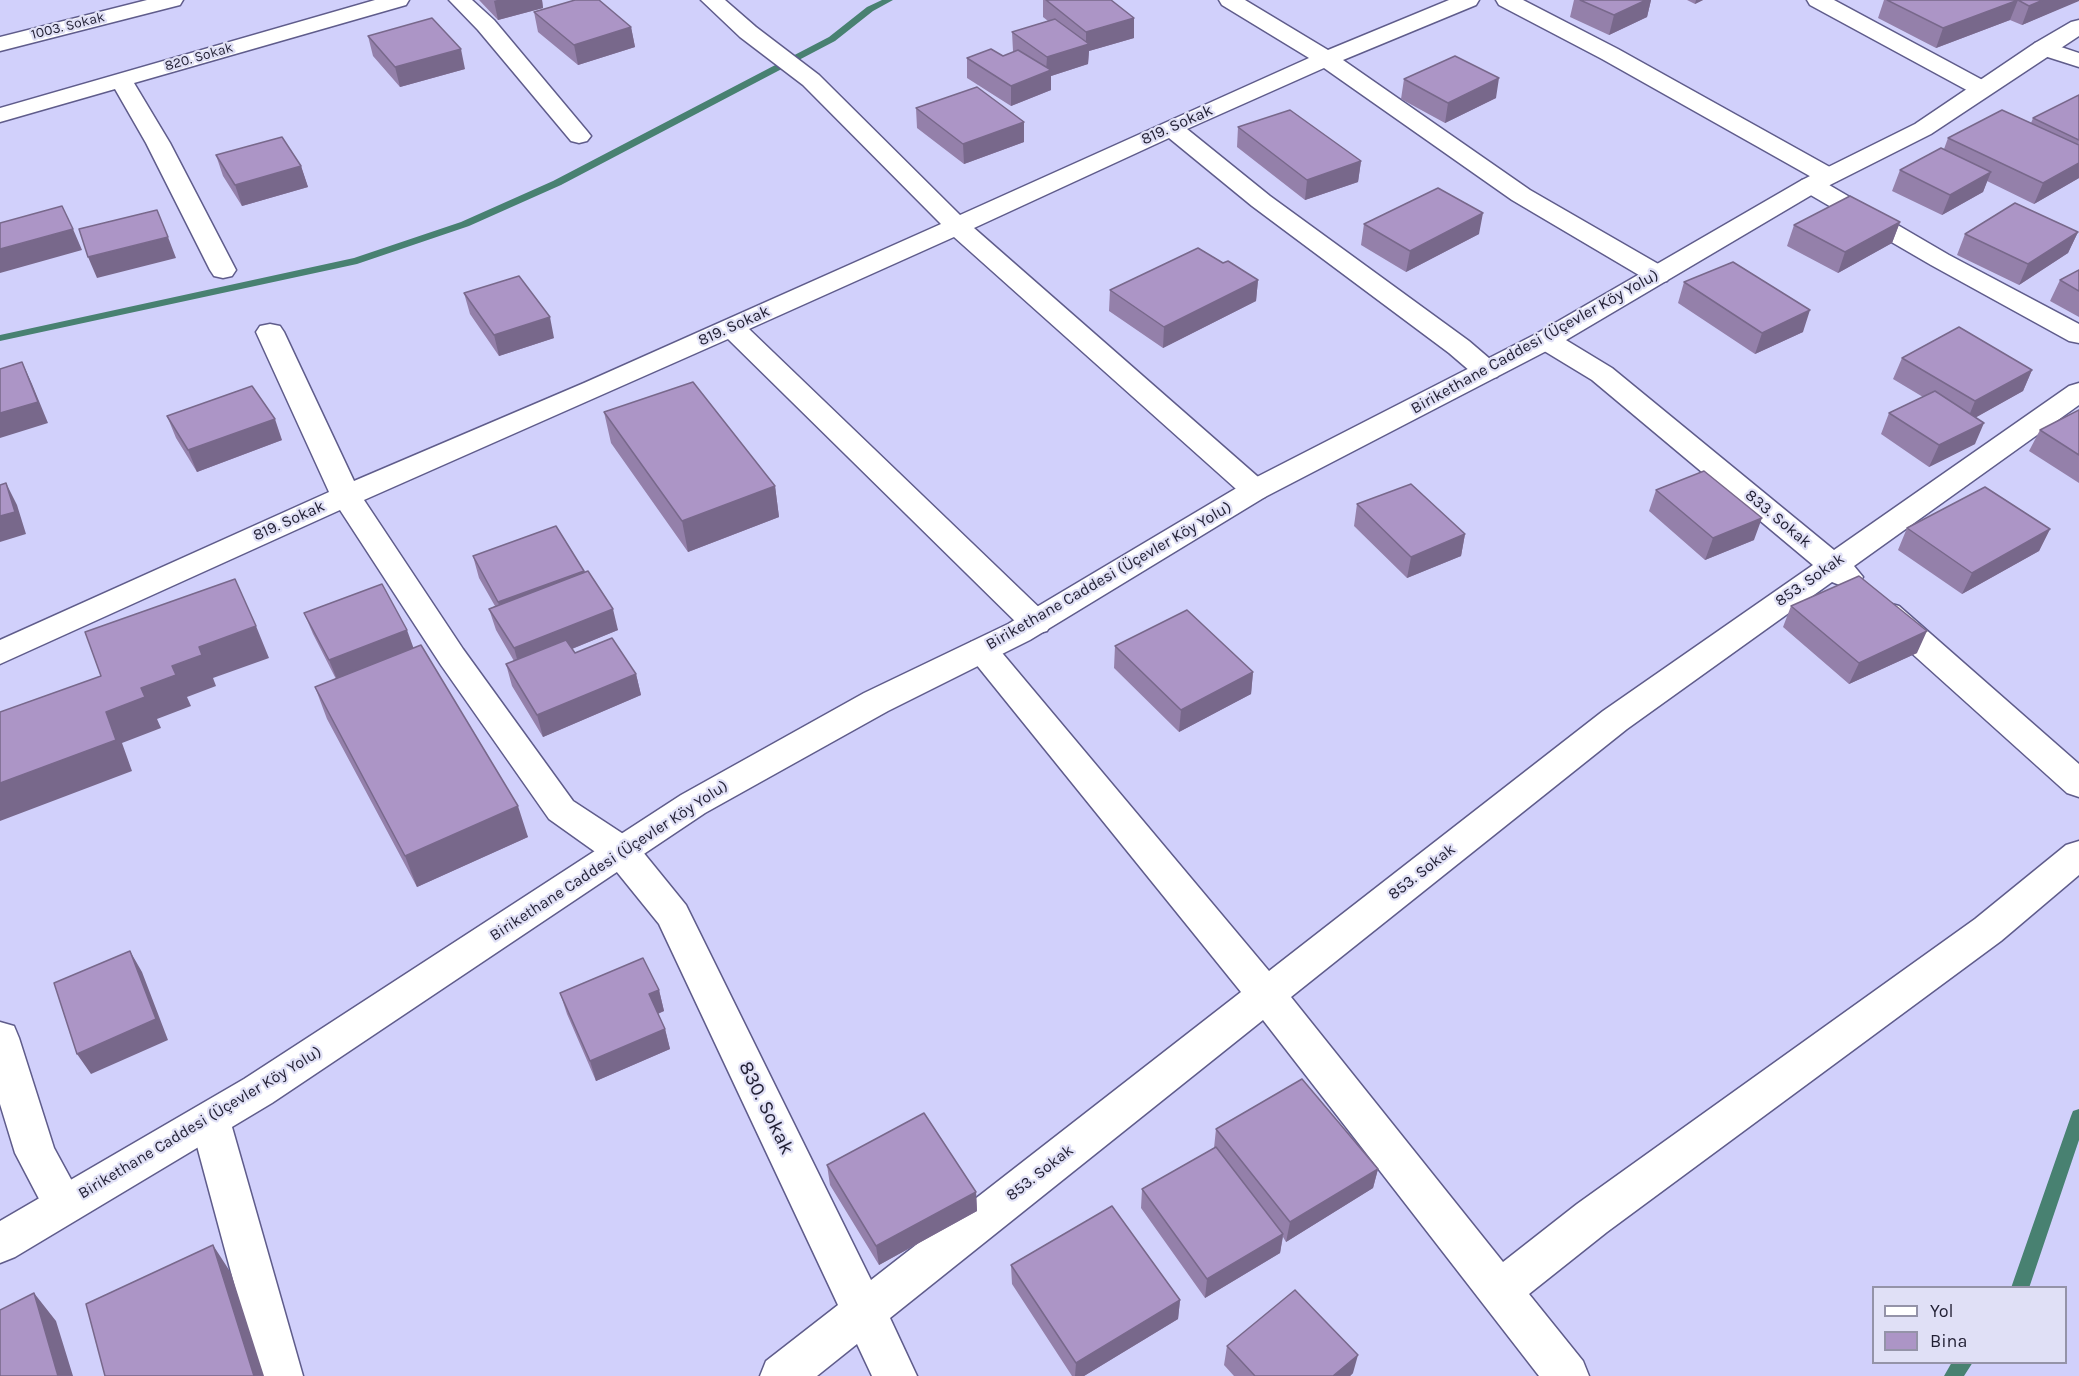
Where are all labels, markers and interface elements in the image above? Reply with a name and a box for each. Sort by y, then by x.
street label: 1003. Sokak [30,9,106,43]
street label: 820. Sokak [163,39,235,75]
street label: 819. Sokak [1138,101,1216,149]
street label: Birikethane Caddesi (Üçevler Köy Yolu) [1408,266,1662,418]
street label: 819. Sokak [695,302,773,350]
street label: 833. Sokak [1741,486,1815,552]
street label: 819. Sokak [250,497,328,545]
street label: Birikethane Caddesi (Üçevler Köy Yolu) [983,498,1235,654]
street label: 853. Sokak [1772,549,1848,611]
street label: Birikethane Caddesi (Üçevler Köy Yolu) [486,777,732,945]
street label: 853. Sokak [1384,840,1460,904]
street label: Birikethane Caddesi (Üçevler Köy Yolu) [75,1043,325,1203]
street label: 830. Sokak [733,1057,799,1159]
street label: 853. Sokak [1002,1141,1078,1205]
legend [1872,1286,2067,1364]
text: Yol [1930,1300,1954,1322]
text: Bina [1930,1330,1967,1352]

